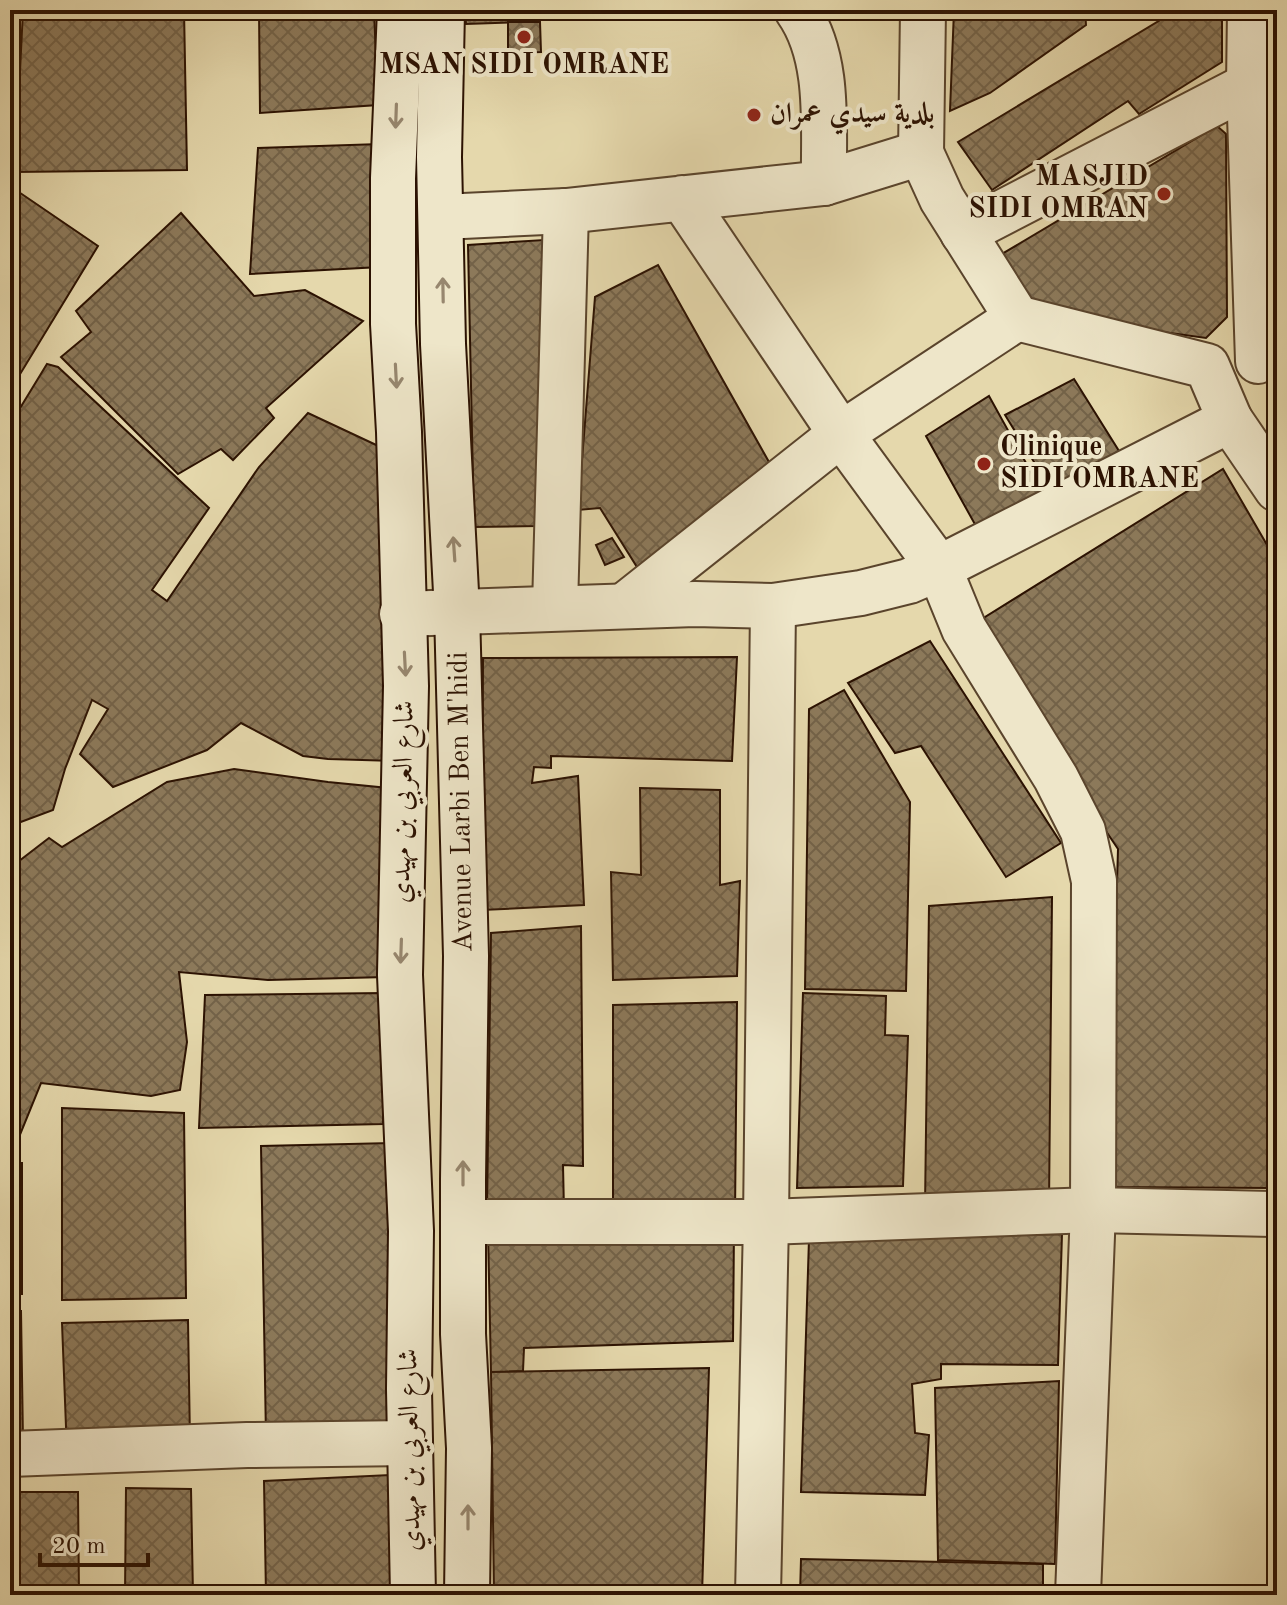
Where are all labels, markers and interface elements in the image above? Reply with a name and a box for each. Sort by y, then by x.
marker: MSAN SIDI OMRANE [515,28,533,46]
place label: MSAN SIDI OMRANE [379,52,669,80]
place label: بلدية سيدي عمران [770,101,935,135]
one-way arrow [388,102,403,129]
marker: بلدية سيدي عمران [745,106,763,124]
place label: MASJID SIDI OMRAN [968,164,1149,224]
marker: MASJID SIDI OMRAN [1155,185,1173,203]
one-way arrow [435,277,451,304]
one-way arrow [389,362,404,389]
place label: Clinique SIDI OMRANE [1000,434,1199,494]
marker: Clinique SIDI OMRANE [975,455,993,473]
one-way arrow [446,536,461,563]
one-way arrow [397,650,412,677]
street label: Avenue Larbi Ben M'hidi [445,651,479,953]
street label: شارع العربي بن مهيدي [388,700,427,904]
one-way arrow [393,937,409,964]
one-way arrow [455,1160,471,1187]
street label: شارع العربي بن مهيدي [395,1348,434,1552]
one-way arrow [461,1504,476,1531]
scale bar [40,1517,148,1567]
text: 20 m [52,1535,106,1559]

